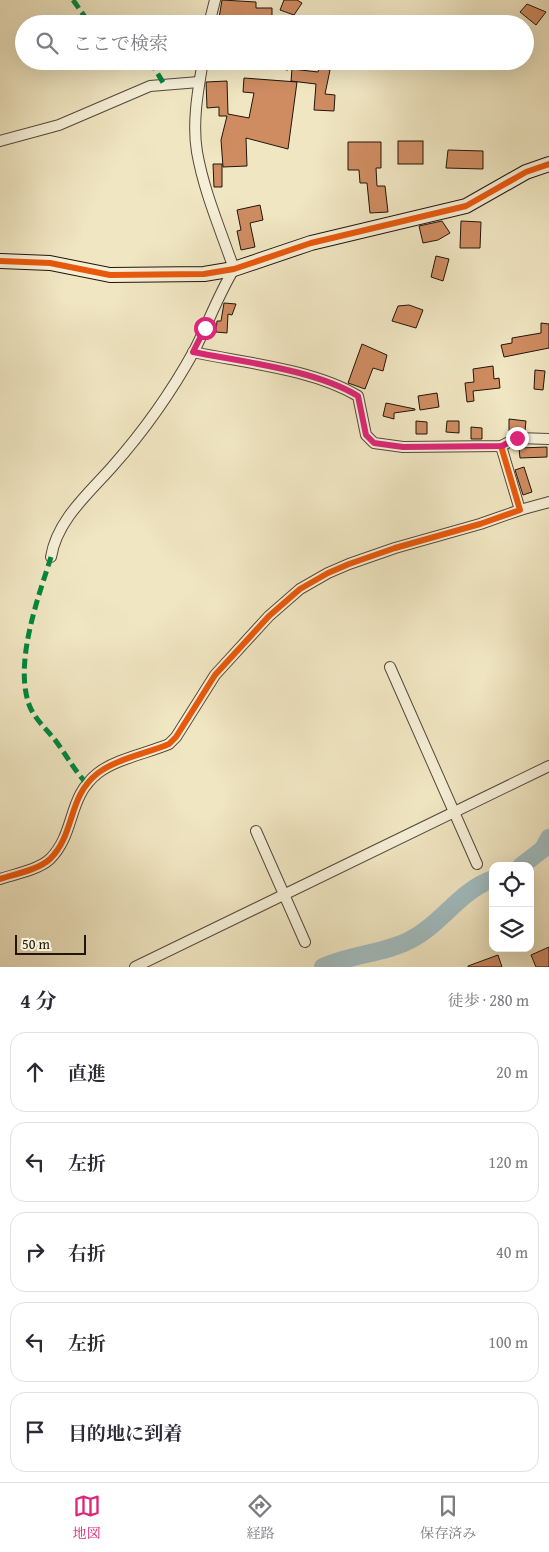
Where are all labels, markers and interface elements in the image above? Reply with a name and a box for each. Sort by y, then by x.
search box [15,15,534,70]
icon: search [33,29,61,57]
text: ここで検索 [73,29,168,57]
route start [194,317,217,340]
route end [506,427,529,450]
map controls [489,862,534,952]
button: locate [489,862,534,907]
button: layers [489,907,534,952]
scale bar [15,932,86,955]
text: 50 m [22,934,50,954]
text: 4 分 [20,985,57,1016]
text: 徒歩 · 280 m [448,988,529,1012]
icon: ahead [21,1058,49,1086]
text: 直進 [68,1059,106,1087]
text: 20 m [496,1060,528,1084]
icon: left [21,1148,49,1176]
text: 左折 [68,1149,106,1177]
text: 120 m [488,1150,528,1174]
icon: right [21,1238,49,1266]
text: 右折 [68,1239,106,1267]
text: 40 m [496,1240,528,1264]
icon: left [21,1328,49,1356]
text: 左折 [68,1329,106,1357]
text: 100 m [488,1330,528,1354]
icon: arrive [21,1418,49,1446]
text: 目的地に到着 [68,1419,182,1447]
tab: 地図 [73,1492,101,1543]
tab: 経路 [246,1492,274,1543]
tab: 保存済み [420,1492,476,1543]

